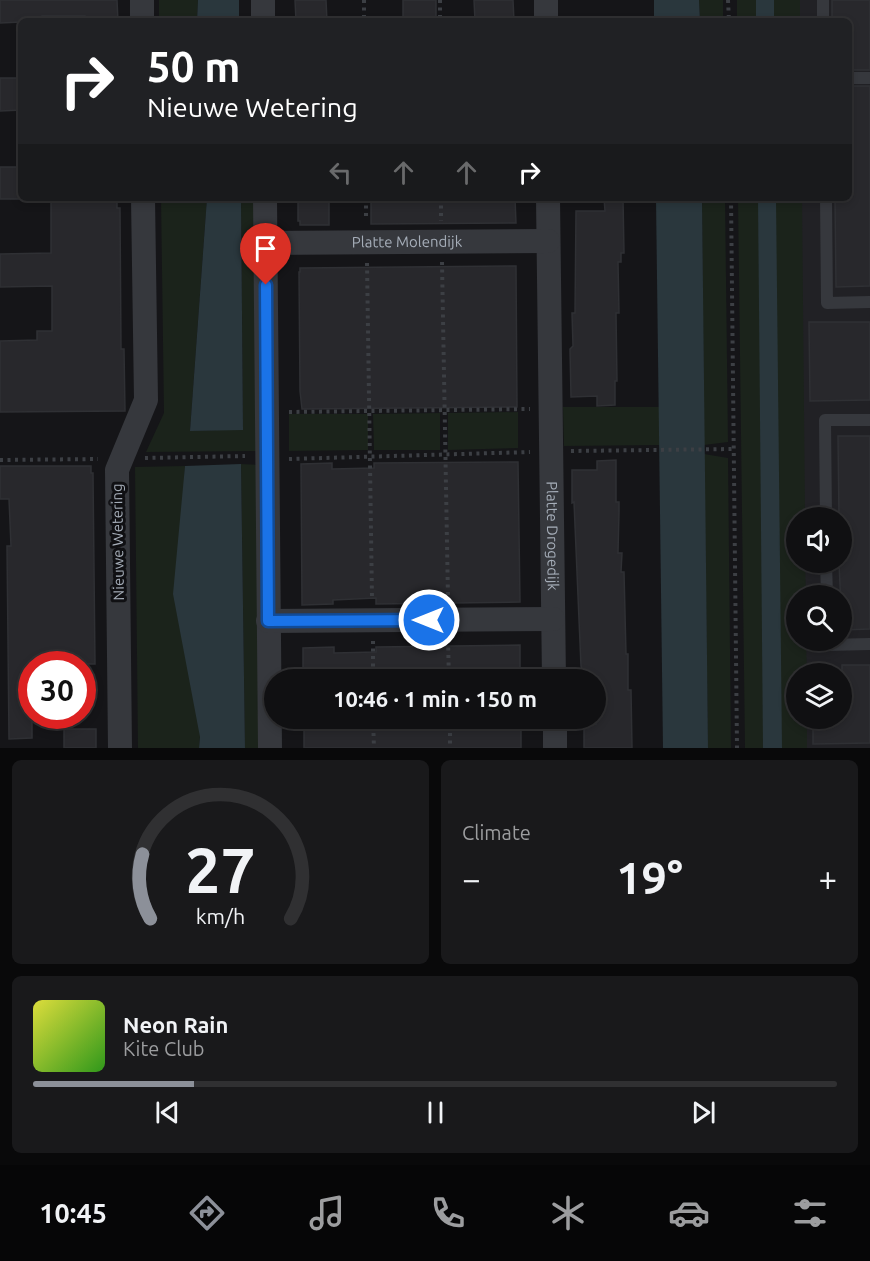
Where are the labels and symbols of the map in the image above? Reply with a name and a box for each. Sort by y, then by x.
pin [240,223,291,285]
street label: Platte Molendijk [352,233,463,250]
street label: Platte Drogedijk [544,481,562,591]
street label: Nieuwe Wetering [108,483,127,601]
position arrow [397,588,461,652]
speed limit sign: 30 [18,651,96,729]

